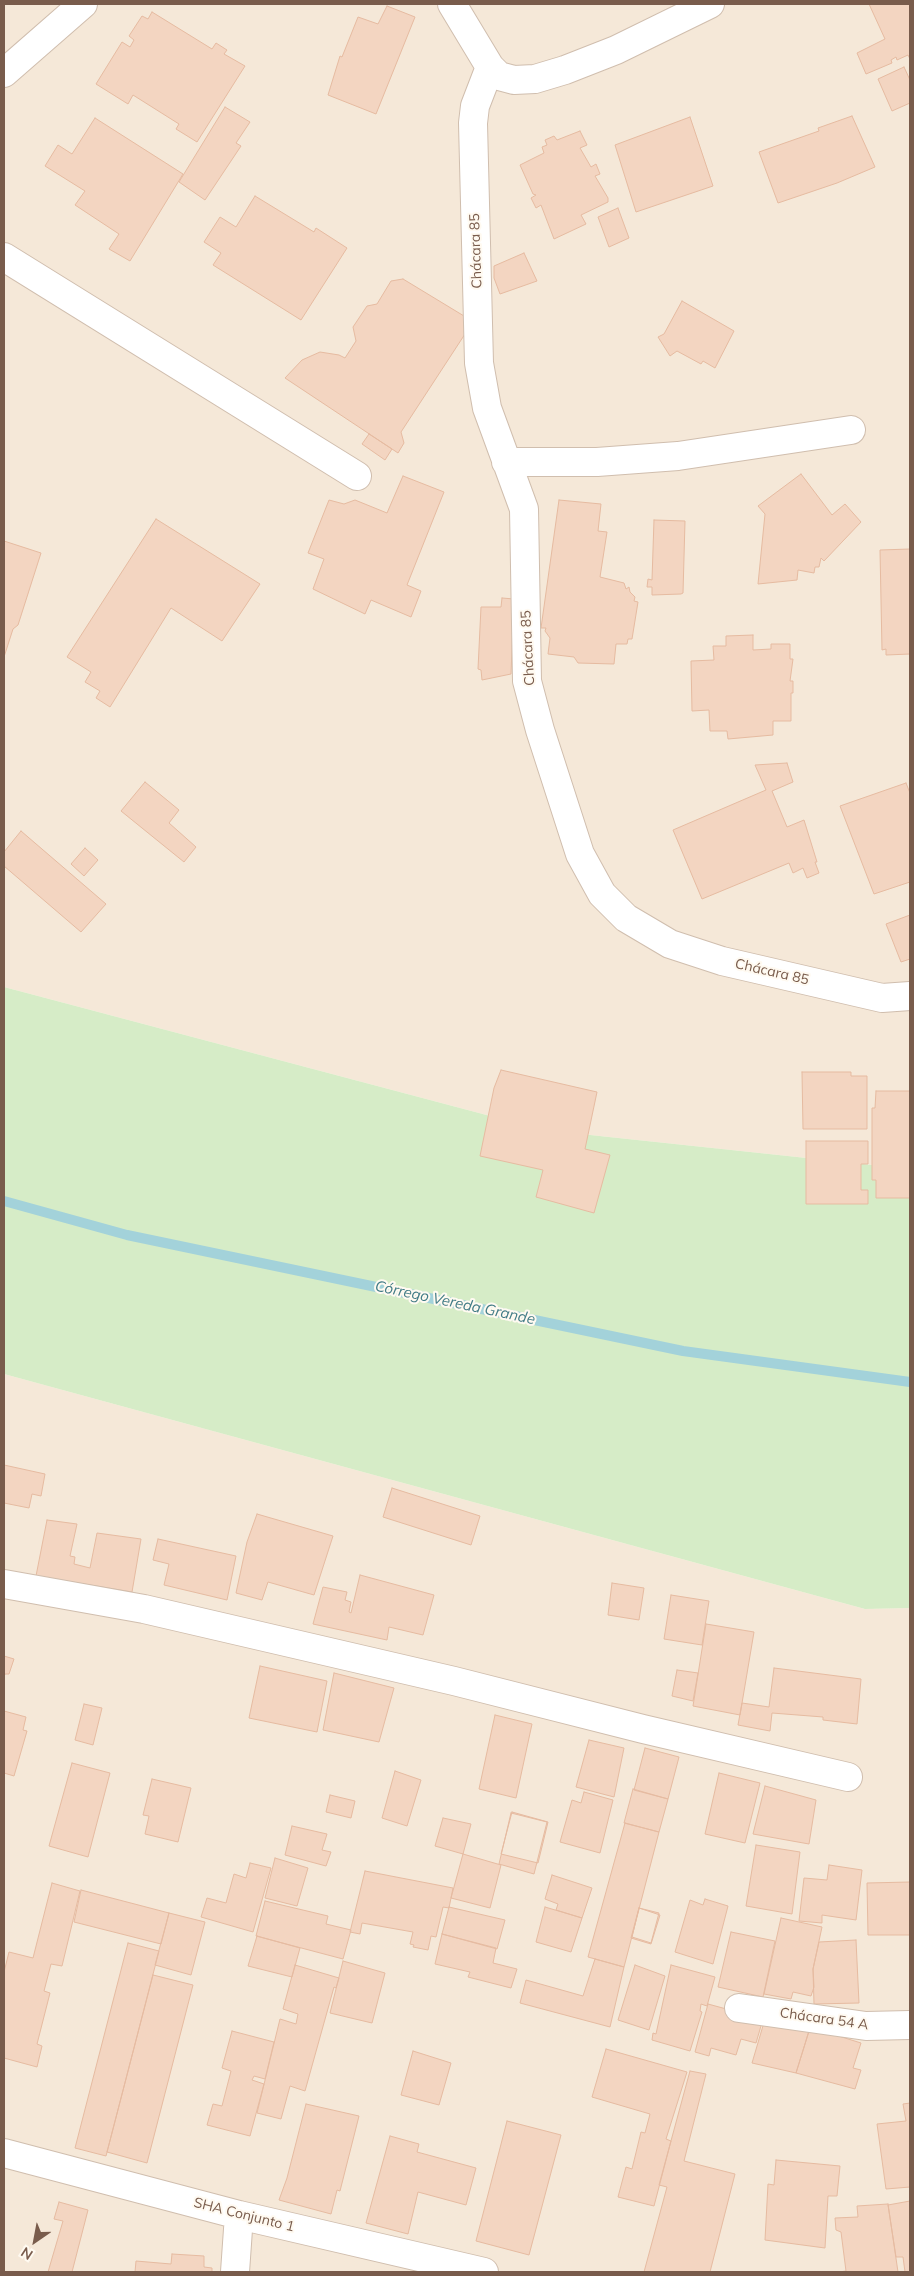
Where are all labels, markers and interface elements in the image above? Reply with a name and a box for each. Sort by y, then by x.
street label: Chácara 85 [466,213,486,289]
street label: Chácara 85 [518,610,538,686]
street label: Chácara 85 [733,955,811,989]
water label: Córrego Vereda Grande [373,1277,537,1329]
street label: Chácara 54 A [779,2004,869,2034]
street label: SHA Conjunto 1 [192,2194,296,2236]
north arrow [10,2216,60,2266]
text: N [17,2243,36,2264]

